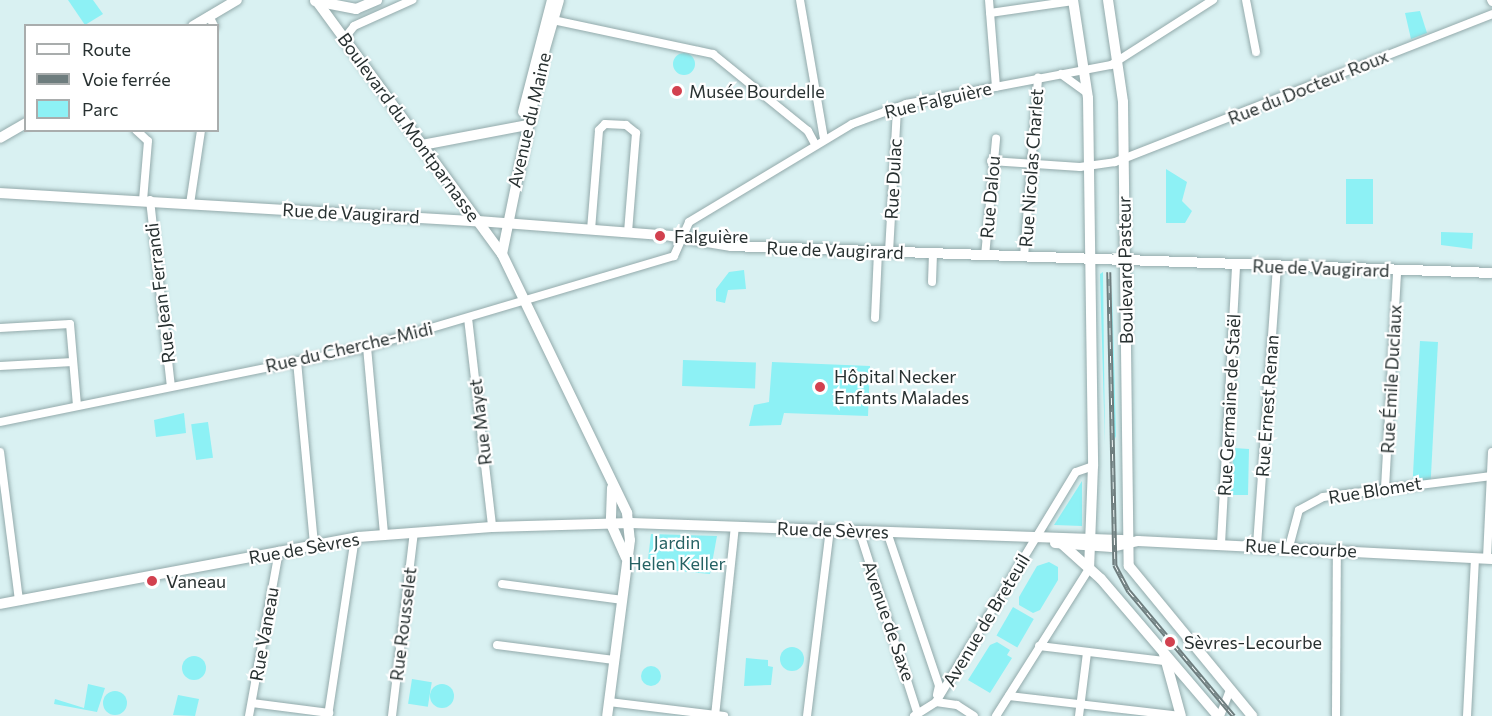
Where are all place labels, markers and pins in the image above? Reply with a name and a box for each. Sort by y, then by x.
place label: Musée Bourdelle [689,80,825,102]
marker: Musée Bourdelle [670,84,684,98]
place label: Falguière [674,225,748,247]
marker: Falguière [651,227,669,245]
place label: Hôpital Necker Enfants Malades [834,366,969,409]
marker: Hôpital Necker Enfants Malades [811,378,829,396]
place label: Vaneau [166,570,226,592]
marker: Vaneau [143,572,161,590]
place label: Sèvres-Lecourbe [1184,631,1322,653]
marker: Sèvres-Lecourbe [1161,633,1179,651]

